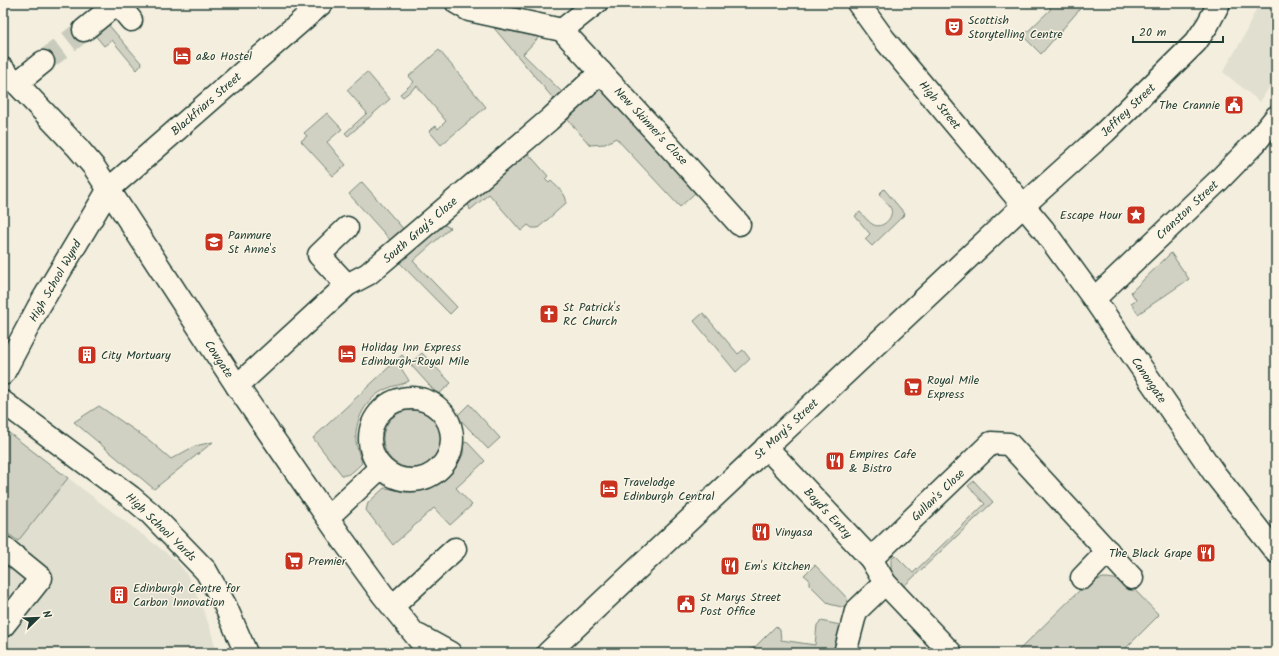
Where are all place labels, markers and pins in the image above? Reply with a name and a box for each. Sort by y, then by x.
place label: Scottish Storytelling Centre [968,11,1063,44]
theatre icon: Scottish Storytelling Centre [943,16,965,38]
hotel icon: a&o Hostel [171,45,193,67]
place label: a&o Hostel [196,47,252,66]
public building icon: The Crannie [1223,94,1245,116]
place label: The Crannie [1159,96,1221,115]
place icon: Escape Hour [1125,204,1147,226]
place label: Escape Hour [1060,206,1123,225]
place label: Panmure St Anne's [228,226,276,259]
school or university icon: Panmure St Anne's [203,231,225,253]
place label: St Patrick's RC Church [563,298,620,331]
church icon: St Patrick's RC Church [538,303,560,325]
place label: Holiday Inn Express Edinburgh-Royal Mile [361,338,470,371]
hotel icon: Holiday Inn Express Edinburgh-Royal Mile [336,343,358,365]
building icon: City Mortuary [76,344,98,366]
place label: City Mortuary [101,346,171,365]
place label: Royal Mile Express [927,371,980,404]
supermarket icon: Royal Mile Express [902,376,924,398]
place label: Empires Cafe & Bistro [849,445,917,478]
restaurant icon: Empires Cafe & Bistro [824,450,846,472]
place label: Travelodge Edinburgh Central [623,473,714,506]
hotel icon: Travelodge Edinburgh Central [598,478,620,500]
restaurant icon: Vinyasa [750,521,772,543]
place label: Vinyasa [775,523,813,542]
restaurant icon: The Black Grape [1195,542,1217,564]
place label: The Black Grape [1109,544,1193,563]
supermarket icon: Premier [283,550,305,572]
place label: Premier [308,552,347,571]
restaurant icon: Em's Kitchen [719,555,741,577]
place label: Em's Kitchen [744,557,810,576]
place label: Edinburgh Centre for Carbon Innovation [133,579,241,612]
building icon: Edinburgh Centre for Carbon Innovation [108,584,130,606]
place label: St Marys Street Post Office [700,588,781,621]
public building icon: St Marys Street Post Office [675,593,697,615]

